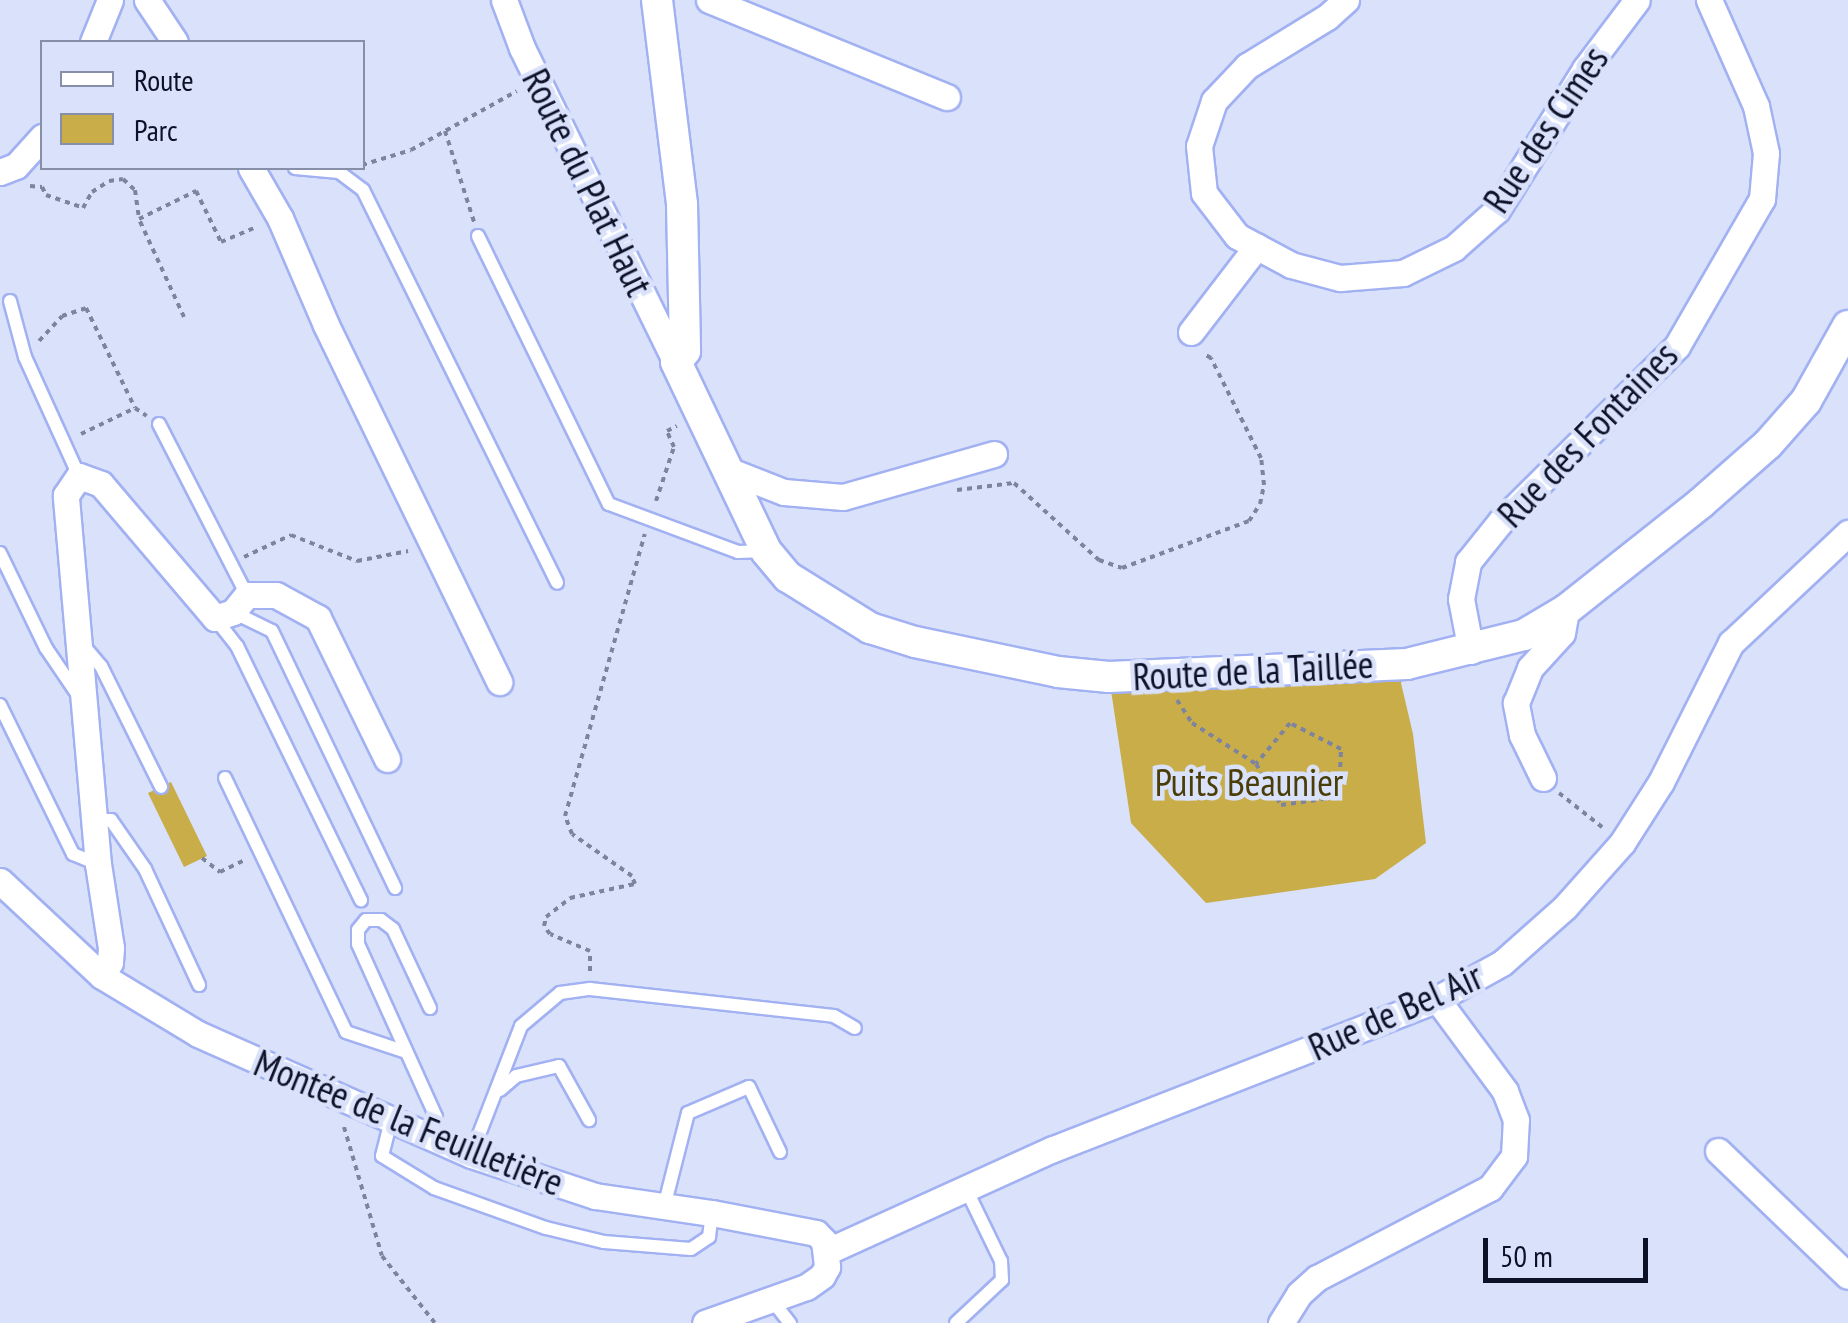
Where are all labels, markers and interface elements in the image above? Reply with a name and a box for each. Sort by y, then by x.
street label: Rue des Cimes [1473,37,1617,221]
legend [40,40,365,170]
text: Route [134,60,194,99]
street label: Route du Plat Haut [513,61,663,303]
text: Parc [134,110,178,149]
street label: Rue des Fontaines [1487,332,1687,536]
street label: Route de la Taillée [1131,641,1375,699]
park label: Puits Beaunier [1155,759,1343,805]
street label: Rue de Bel Air [1301,952,1489,1070]
street label: Montée de la Feuilletière [248,1039,570,1205]
scale bar [1488,1218,1653,1280]
text: 50 m [1500,1236,1553,1275]

